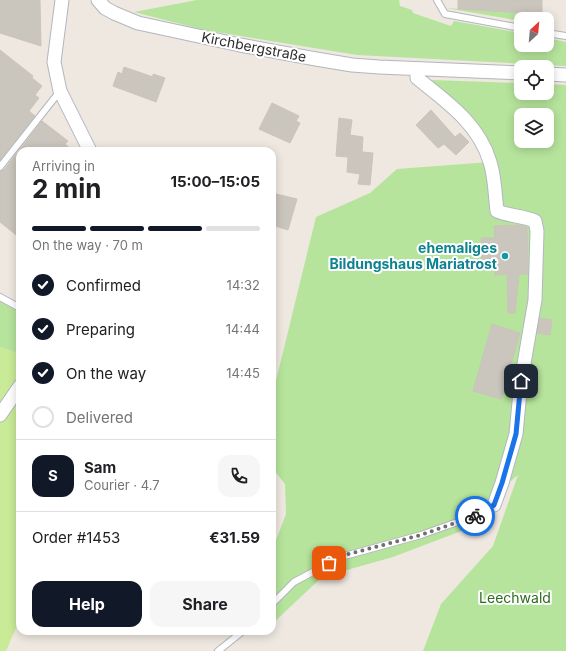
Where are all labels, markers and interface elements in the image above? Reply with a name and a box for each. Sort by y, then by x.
north arrow [514,12,554,52]
map controls [514,12,554,148]
street label: Kirchbergstraße [200,28,308,65]
button: locate [514,60,554,100]
button: layers [514,108,554,148]
text: Arriving in [32,158,95,174]
text: 15:00–15:05 [170,172,260,191]
text: 2 min [32,173,102,204]
text: On the way · 70 m [32,237,143,253]
place label: ehemaliges Bildungshaus Mariatrost [330,239,497,272]
marker: ehemaliges Bildungshaus Mariatrost [500,251,510,261]
icon: check [32,274,54,296]
text: Confirmed [66,276,141,295]
text: 14:32 [227,277,260,293]
icon: check [32,318,54,340]
text: Preparing [66,320,135,339]
text: 14:44 [226,321,260,337]
icon: check [32,362,54,384]
text: On the way [66,364,146,383]
pin [504,364,538,398]
text: 14:45 [226,365,260,381]
icon: home [510,370,532,392]
text: Delivered [66,408,133,427]
button: phone [218,455,260,497]
text: Sam [84,458,116,477]
text: S [48,466,58,485]
text: Courier · 4.7 [84,477,160,493]
courier [455,496,495,536]
icon: bike [464,505,486,527]
text: Order #1453 [32,528,120,547]
text: €31.59 [209,528,260,547]
pin [312,546,346,580]
icon: bag [318,552,340,574]
button: Help [32,581,142,627]
button: Share [150,581,260,627]
park label: Leechwald [479,589,551,606]

